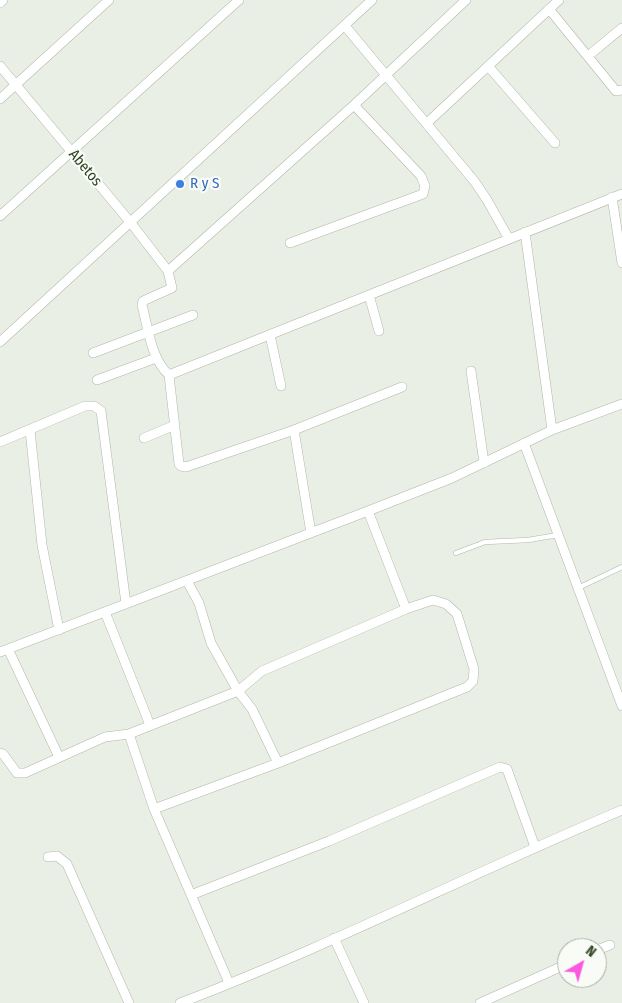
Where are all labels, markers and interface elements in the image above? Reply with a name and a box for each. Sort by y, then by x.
street label: Abetos [65,146,105,190]
place label: R y S [190,175,219,193]
marker: R y S [174,178,186,190]
north arrow [557,938,607,988]
text: N [582,942,599,961]

